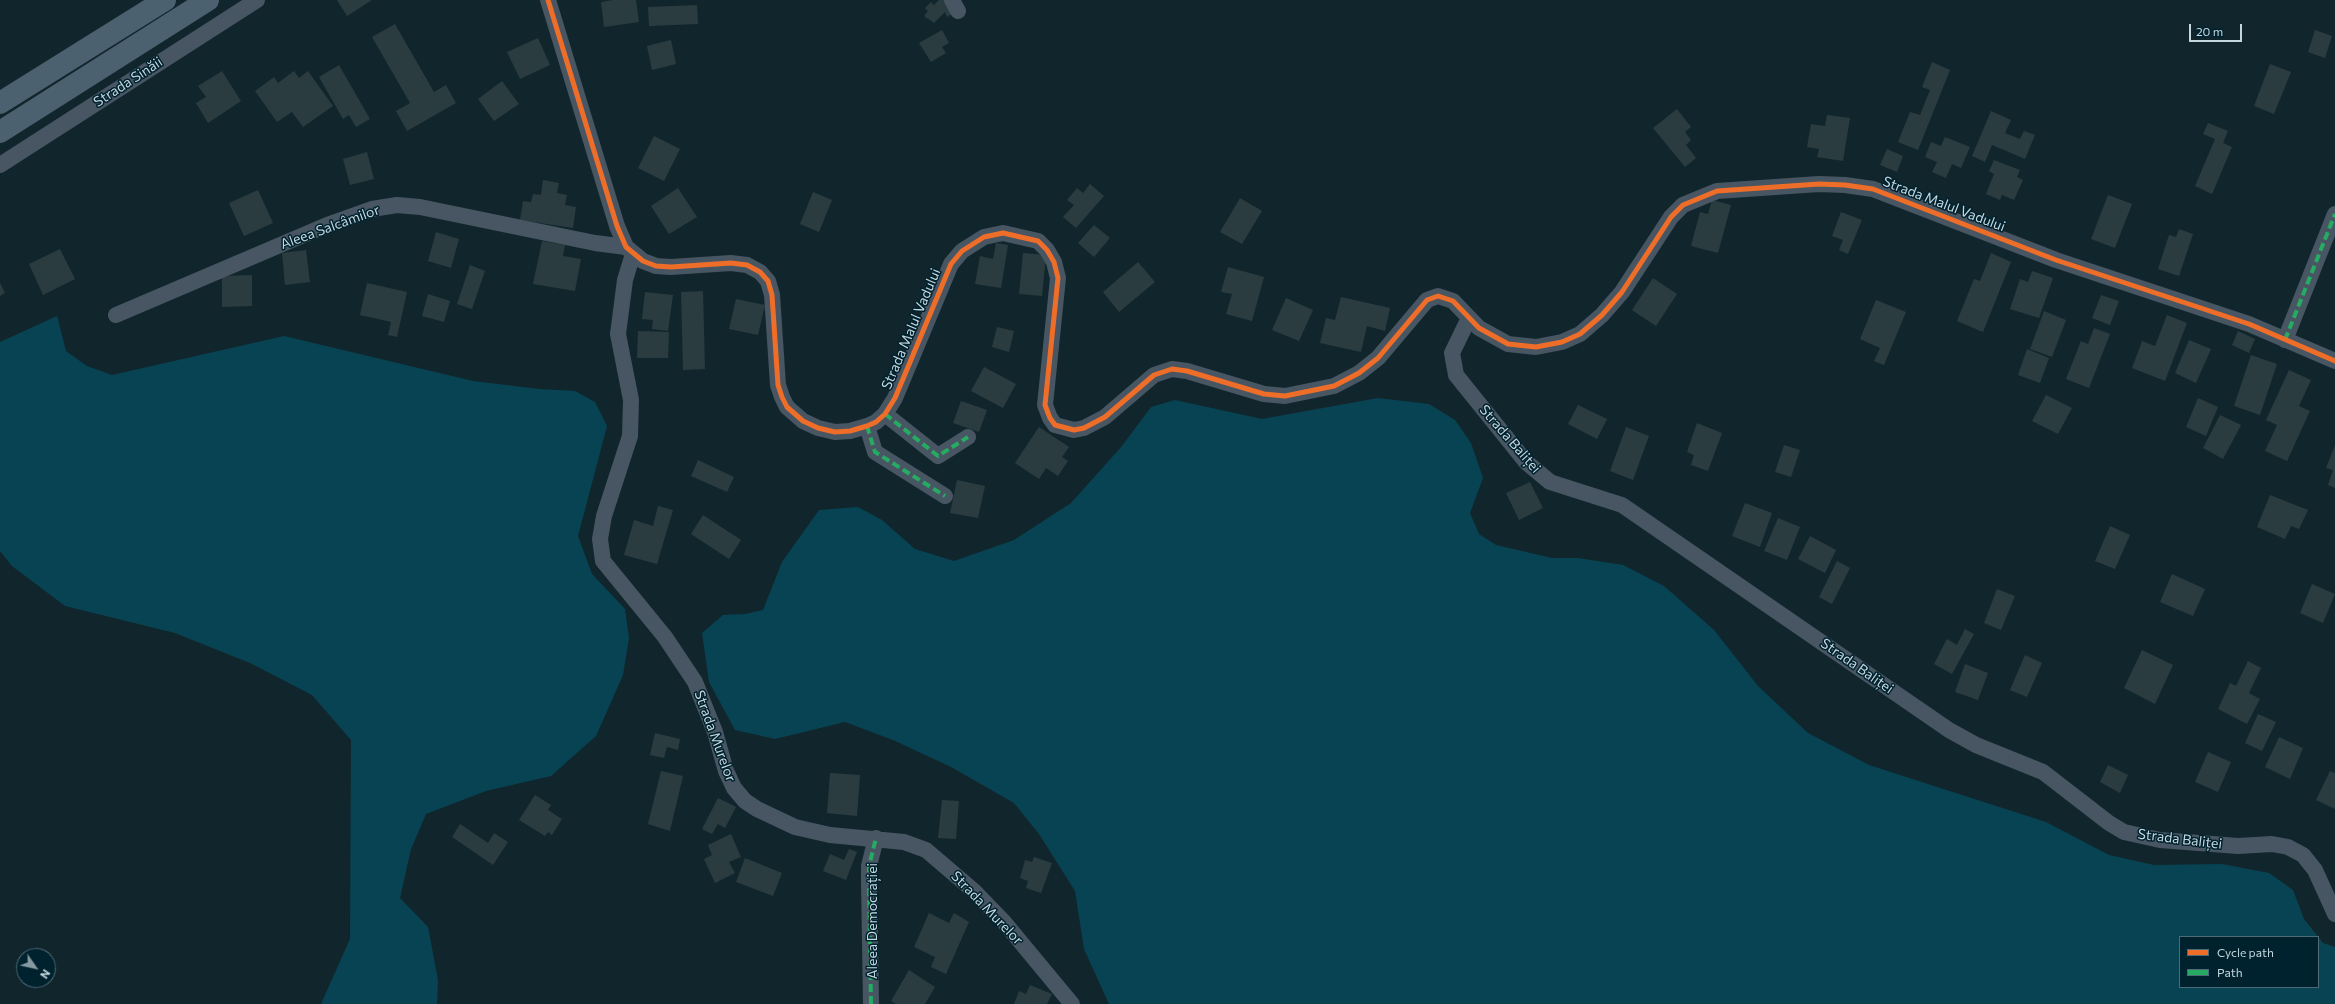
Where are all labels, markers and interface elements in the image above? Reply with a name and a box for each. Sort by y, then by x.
scale bar [2191,16,2244,42]
text: 20 m [2196,24,2223,38]
street label: Strada Sinăii [90,53,166,111]
street label: Strada Malul Vadului [1880,173,2008,235]
street label: Aleea Salcâmilor [278,201,382,253]
street label: Strada Malul Vadului [878,266,944,392]
street label: Strada Baliței [1476,401,1544,477]
street label: Strada Baliței [1817,635,1897,697]
street label: Strada Murelor [691,688,739,784]
street label: Strada Baliței [2137,825,2223,853]
street label: Aleea Democrației [864,863,880,979]
street label: Strada Murelor [948,868,1026,948]
legend [2179,936,2319,988]
text: Cycle path [2217,945,2274,959]
north arrow [16,948,56,988]
text: Path [2217,965,2243,979]
text: N [38,967,53,981]

